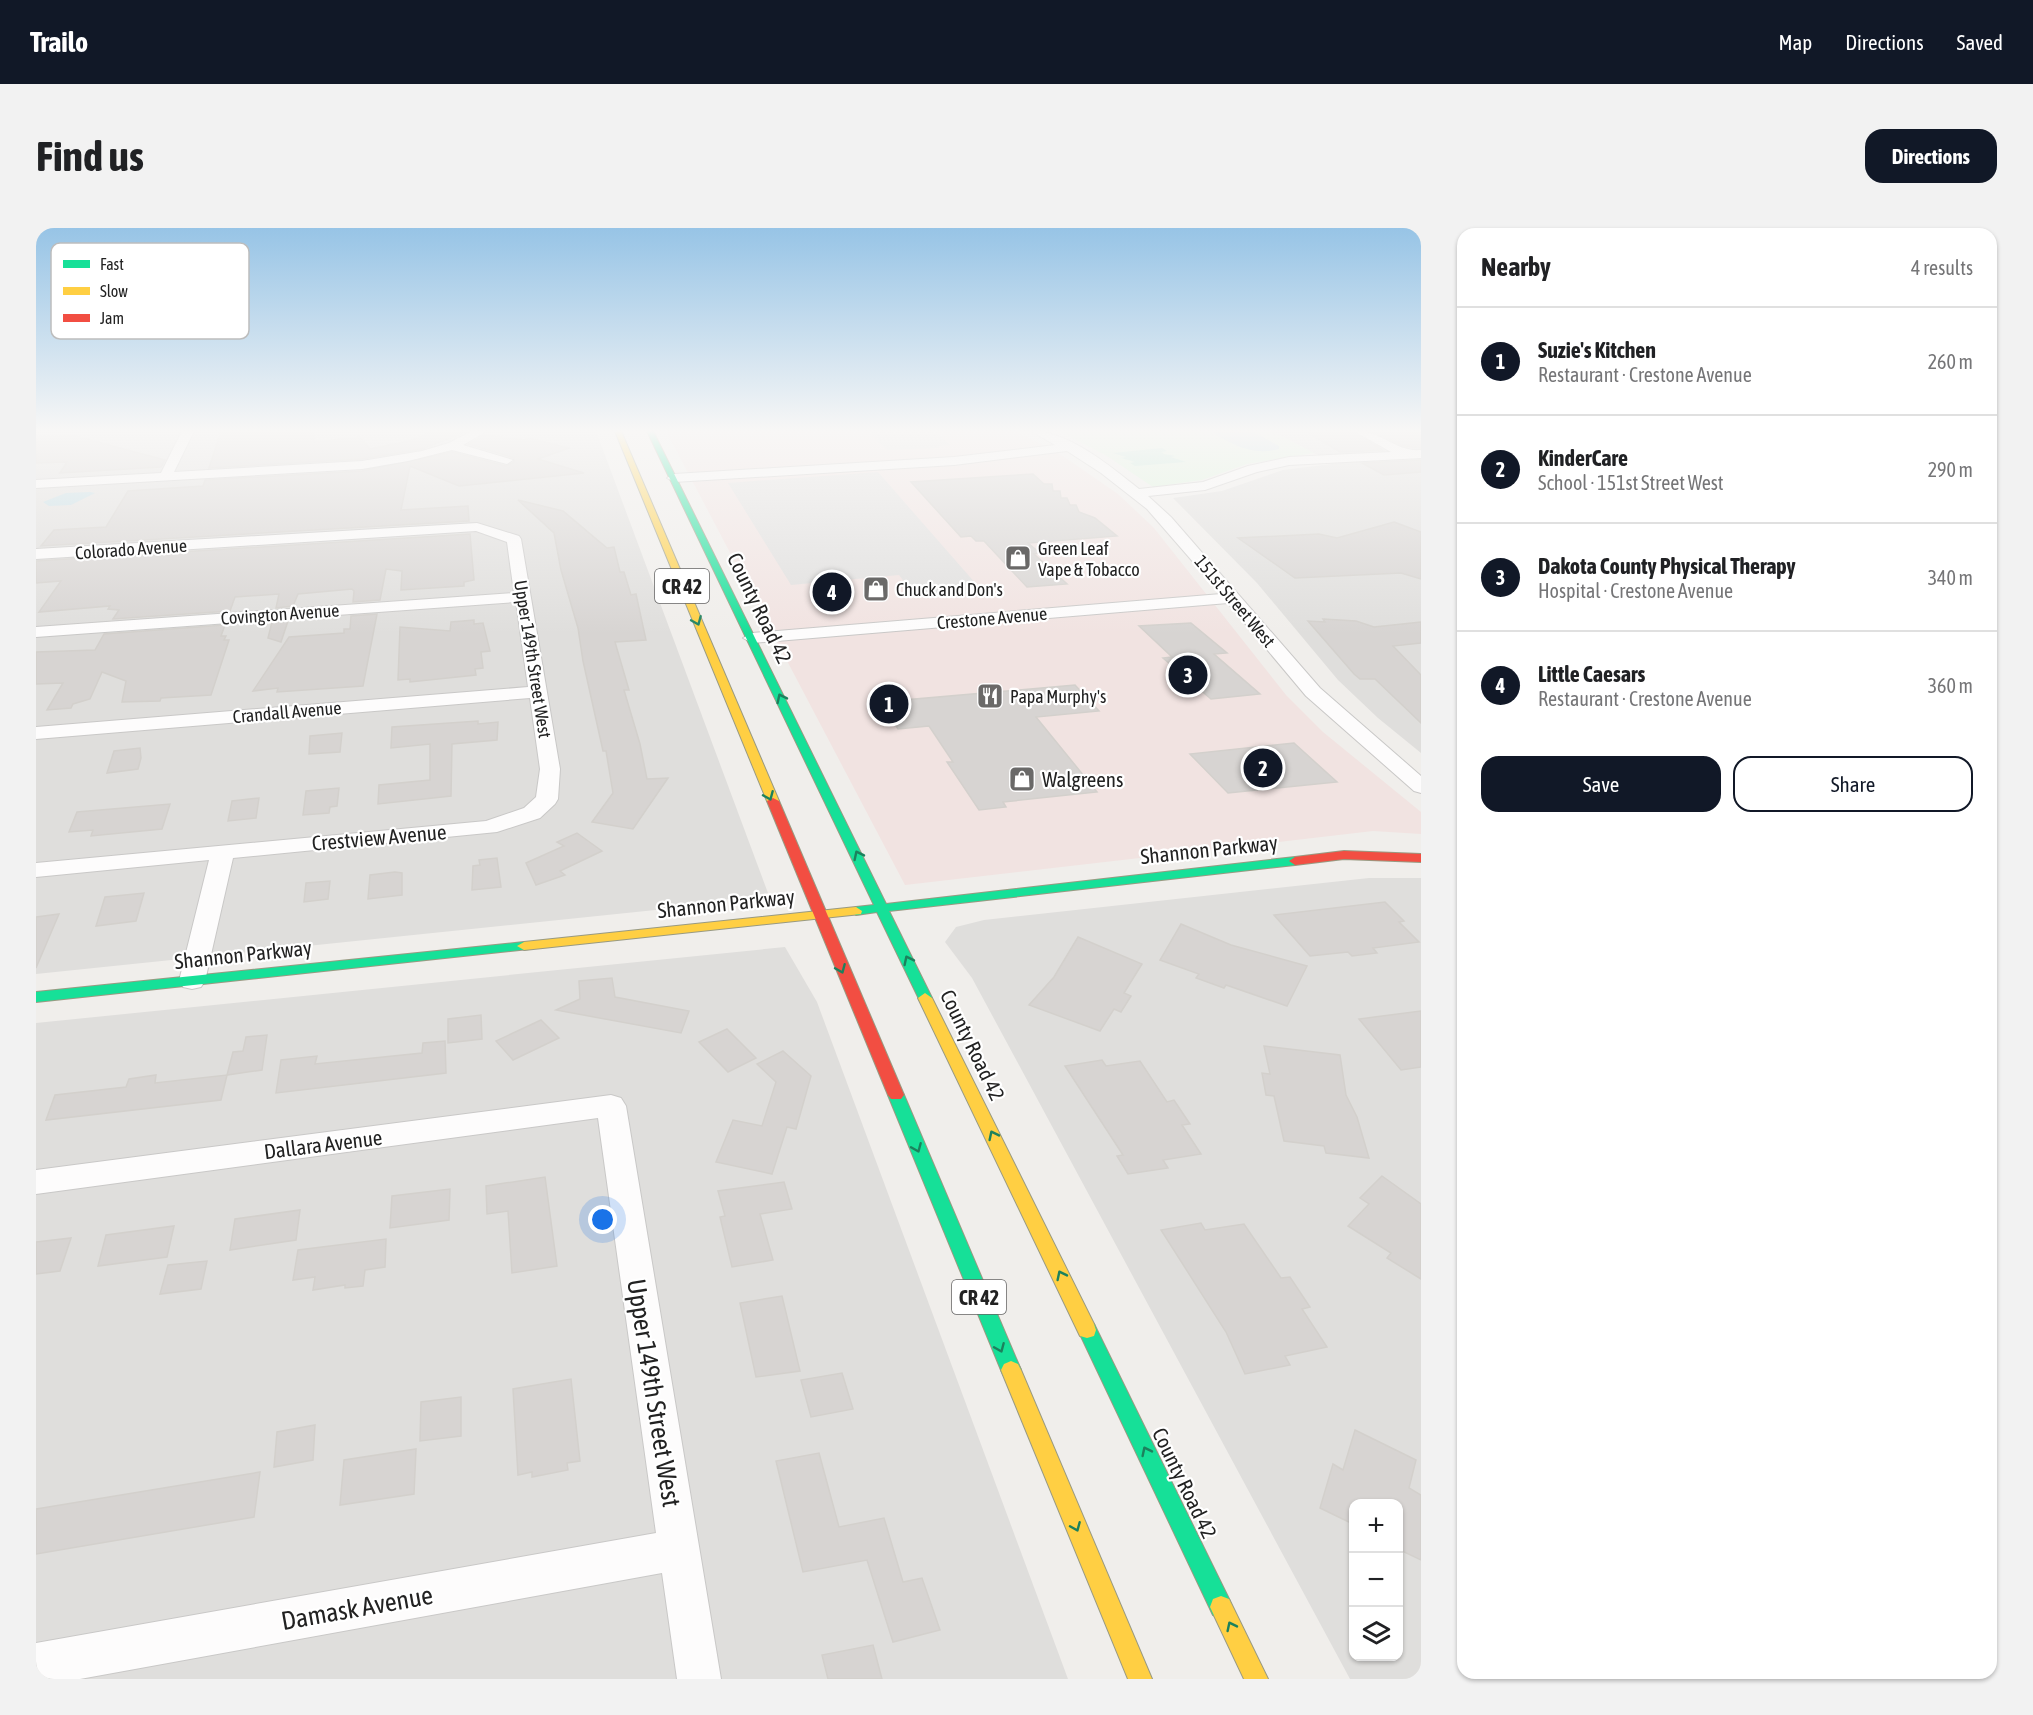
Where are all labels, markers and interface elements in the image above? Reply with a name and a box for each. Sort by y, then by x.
text: Trailo [30,26,88,58]
text: Map [1778,30,1812,54]
text: Directions [1845,30,1924,54]
text: Saved [1957,30,2003,54]
button: Directions [1865,129,1997,183]
text: Find us [36,132,144,180]
legend [51,243,249,339]
text: Nearby [1481,252,1551,282]
text: Fast [100,255,124,273]
text: 4 results [1911,256,1973,279]
text: Slow [100,282,128,300]
text: Jam [100,309,124,327]
text: Suzie's Kitchen [1538,337,1656,363]
text: 1 [1496,350,1505,373]
text: 260 m [1928,350,1973,373]
text: Restaurant · Crestone Avenue [1538,363,1752,386]
text: KinderCare [1538,445,1628,471]
text: 2 [1496,458,1505,481]
text: 290 m [1928,458,1973,481]
text: School · 151st Street West [1538,471,1724,494]
street label: Colorado Avenue [74,535,188,563]
place label: Green Leaf Vape & Tobacco [1038,538,1140,580]
shop icon: Green Leaf Vape & Tobacco [1003,543,1033,573]
street label: County Road 42 [723,549,797,667]
street label: 151st Street West [1190,551,1280,651]
text: Dakota County Physical Therapy [1538,553,1796,579]
text: 3 [1496,566,1505,589]
text: 340 m [1928,566,1973,589]
road number: CR 42 [655,569,709,603]
pin: 4 [812,570,852,614]
shop icon: Chuck and Don's [861,574,891,604]
street label: Upper 149th Street West [510,579,556,739]
place label: Chuck and Don's [896,579,1003,600]
text: Hospital · Crestone Avenue [1538,579,1733,602]
street label: Covington Avenue [220,599,340,629]
street label: Crestone Avenue [936,603,1048,633]
one-way arrow [690,615,702,626]
pin: 3 [1168,652,1208,698]
text: Little Caesars [1538,661,1645,687]
text: 4 [1496,674,1505,697]
text: 360 m [1928,674,1973,697]
restaurant icon: Papa Murphy's [975,681,1005,711]
pin: 1 [870,682,908,726]
place label: Papa Murphy's [1010,686,1106,707]
text: Restaurant · Crestone Avenue [1538,687,1752,710]
one-way arrow [777,693,788,704]
street label: Crandall Avenue [232,697,342,727]
pin: 2 [1244,746,1282,790]
button: Save [1481,756,1721,812]
button: Share [1733,756,1973,812]
shop icon: Walgreens [1007,764,1037,794]
place label: Walgreens [1042,767,1123,791]
one-way arrow [762,790,774,801]
street label: Crestview Avenue [311,819,447,855]
street label: Shannon Parkway [1139,830,1279,868]
one-way arrow [853,850,865,861]
street label: Shannon Parkway [656,884,796,922]
street label: Shannon Parkway [173,935,313,973]
one-way arrow [904,955,916,966]
one-way arrow [834,962,846,973]
street label: County Road 42 [936,986,1010,1104]
street label: Dallara Avenue [262,1125,384,1163]
one-way arrow [989,1131,1001,1142]
one-way arrow [910,1142,922,1153]
your location [588,1205,617,1234]
one-way arrow [1057,1271,1069,1282]
street label: Upper 149th Street West [621,1277,687,1509]
road number: CR 42 [952,1280,1006,1314]
one-way arrow [993,1341,1005,1352]
street label: County Road 42 [1148,1424,1222,1542]
one-way arrow [1142,1446,1153,1457]
map controls [1349,1499,1403,1661]
button: + [1349,1499,1403,1553]
one-way arrow [1069,1521,1081,1532]
button: − [1349,1553,1403,1607]
street label: Damask Avenue [279,1580,435,1636]
button: layers [1349,1607,1403,1661]
one-way arrow [1226,1622,1238,1633]

